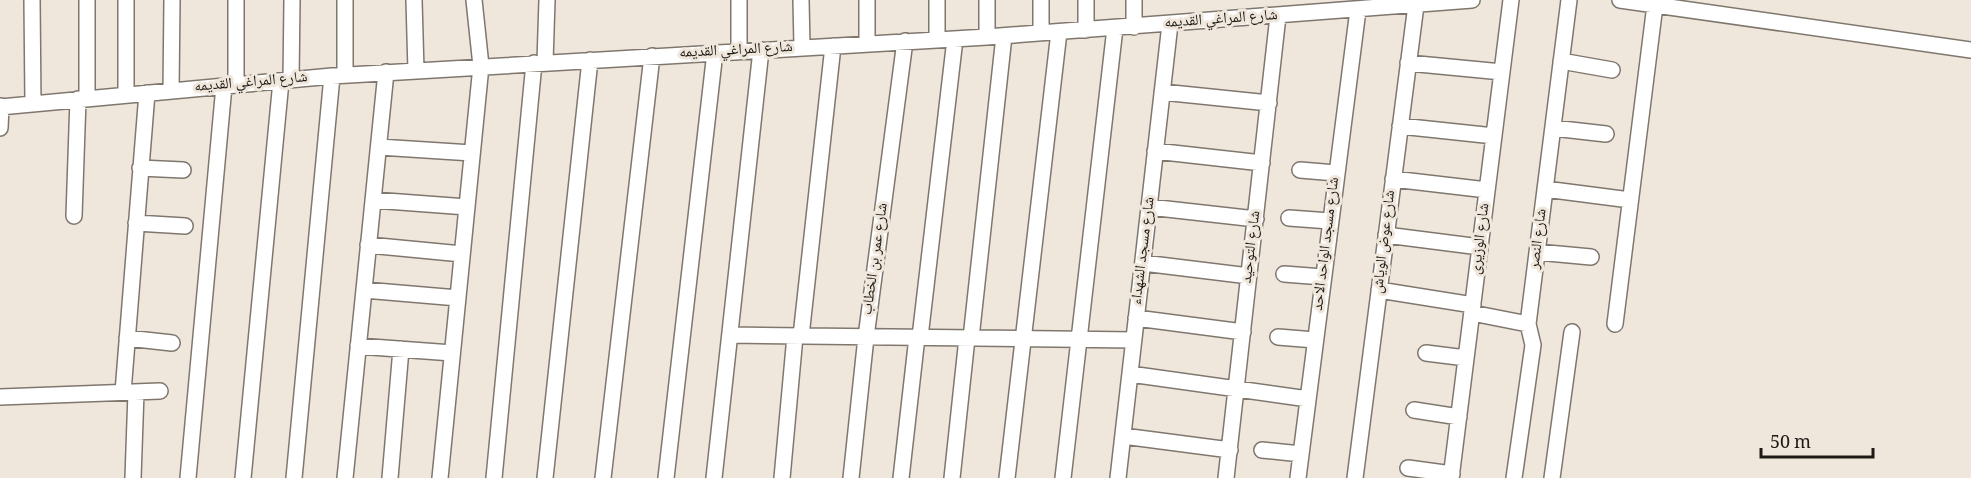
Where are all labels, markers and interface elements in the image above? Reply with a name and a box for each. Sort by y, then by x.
street label: شارع المراغي القديمه [1164,3,1279,37]
street label: شارع المراغي القديمه [679,35,793,67]
street label: شارع المراغي القديمه [193,65,309,101]
street label: شارع مسجد الواحد الاحد [1306,176,1348,312]
street label: شارع عوض الوياش [1366,189,1404,295]
street label: شارع مسجد الشهداء [1124,195,1164,307]
street label: شارع عمر بن الخطاب [855,201,897,317]
street label: شارع الوزيرى [1464,202,1498,276]
street label: شارع النصر [1522,207,1556,272]
street label: شارع التوحيد [1235,209,1269,285]
scale bar [1761,421,1874,459]
text: 50 m [1770,429,1811,459]

